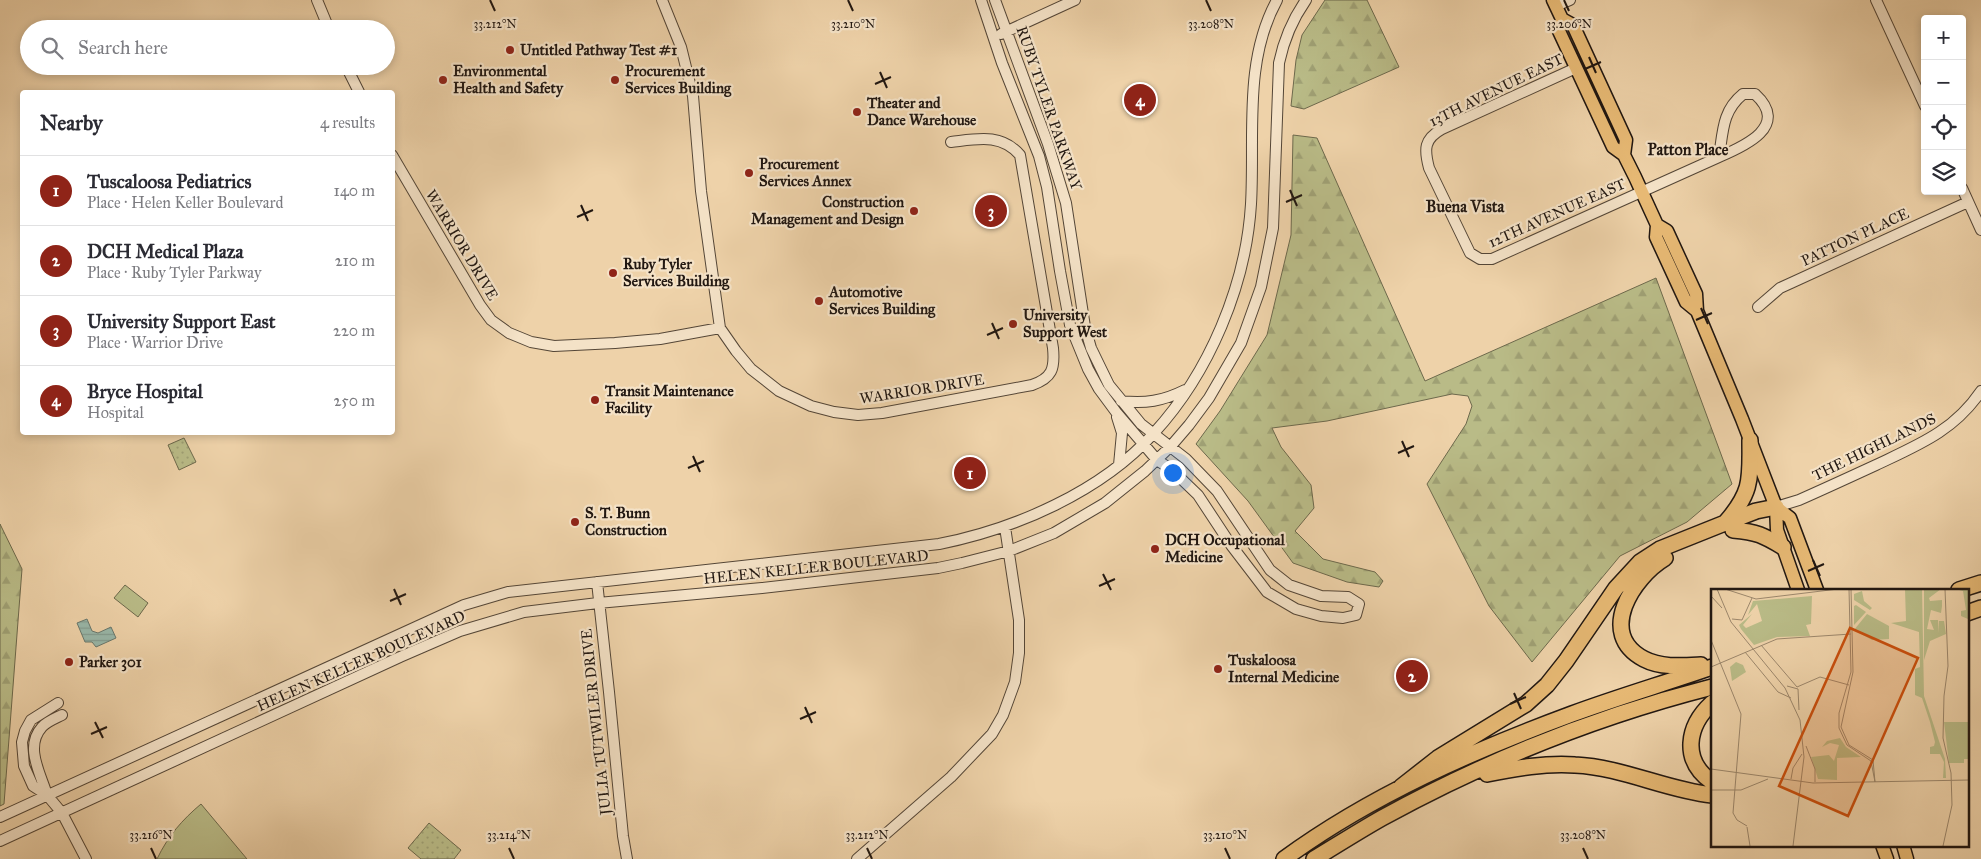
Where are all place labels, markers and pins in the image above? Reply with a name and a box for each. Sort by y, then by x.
place label: Untitled Pathway Test #1 [520,41,677,60]
marker: Untitled Pathway Test #1 [504,44,516,56]
place label: Environmental Health and Safety [453,62,564,98]
place label: Procurement Services Building [625,62,732,98]
marker: Environmental Health and Safety [437,74,449,86]
marker: Procurement Services Building [609,74,621,86]
pin: 4 [1124,81,1156,119]
place label: Theater and Dance Warehouse [866,94,977,129]
marker: Theater and Dance Warehouse [851,106,863,118]
place label: Procurement Services Annex [759,155,852,190]
marker: Procurement Services Annex [743,167,755,179]
pin: 3 [975,192,1007,230]
place label: Construction Management and Design [751,193,905,229]
marker: Construction Management and Design [908,205,920,217]
place label: Ruby Tyler Services Building [623,255,730,291]
marker: Ruby Tyler Services Building [607,267,619,279]
place label: Automotive Services Building [828,283,936,319]
marker: Automotive Services Building [813,295,825,307]
place label: University Support West [1023,306,1108,342]
marker: University Support West [1007,318,1019,330]
place label: Transit Maintenance Facility [604,382,734,418]
marker: Transit Maintenance Facility [589,394,601,406]
pin: 1 [954,454,986,492]
place label: S. T. Bunn Construction [585,504,668,539]
marker: S. T. Bunn Construction [569,516,581,528]
place label: DCH Occupational Medicine [1165,531,1286,566]
marker: DCH Occupational Medicine [1149,543,1161,555]
place label: Tuskaloosa Internal Medicine [1227,651,1340,686]
place label: Parker 301 [79,653,142,672]
marker: Parker 301 [63,656,75,668]
pin: 2 [1396,657,1428,695]
marker: Tuskaloosa Internal Medicine [1212,663,1224,675]

